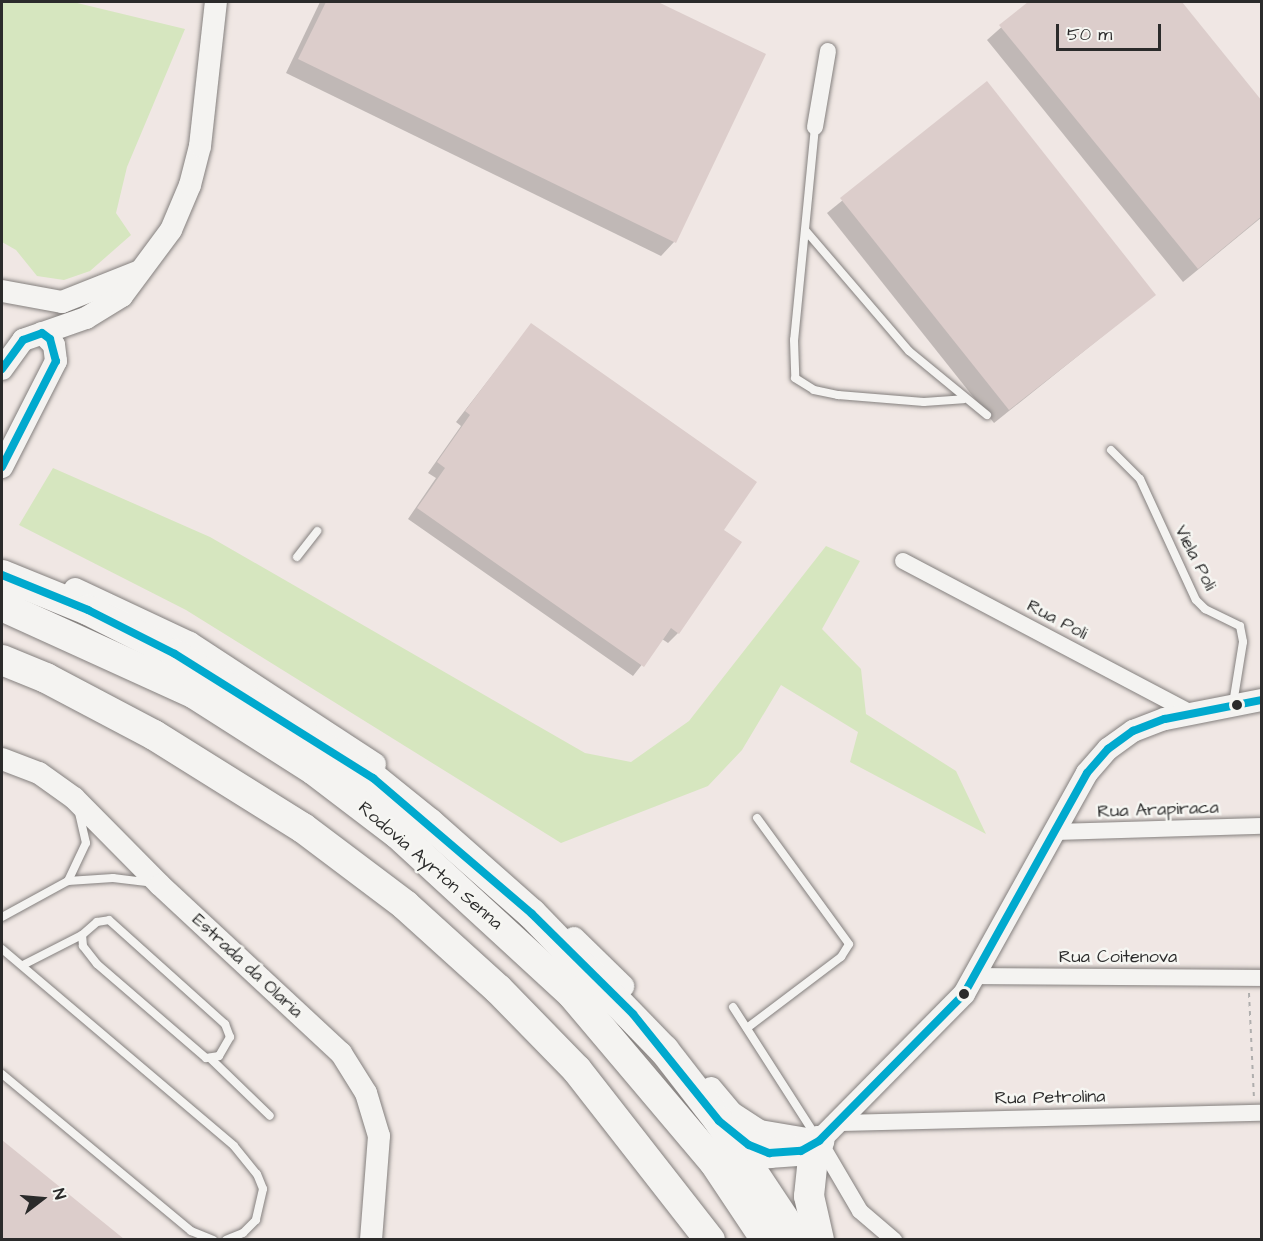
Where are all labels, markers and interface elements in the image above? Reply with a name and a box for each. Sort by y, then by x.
scale bar [1059,12,1164,50]
text: 50 m [1067,22,1112,47]
street label: Viela Poli [1169,522,1221,594]
street label: Rua Poli [1023,595,1091,645]
unlabelled marker [1231,699,1243,711]
street label: Rodovia Ayrton Senna [353,797,507,935]
street label: Rua Arapiraca [1097,797,1219,823]
street label: Estrada da Olaria [187,909,307,1023]
street label: Rua Coitenova [1059,946,1177,968]
unlabelled marker [958,988,970,1000]
street label: Rua Petrolina [995,1086,1105,1110]
north arrow [12,1169,72,1229]
text: N [47,1186,71,1202]

